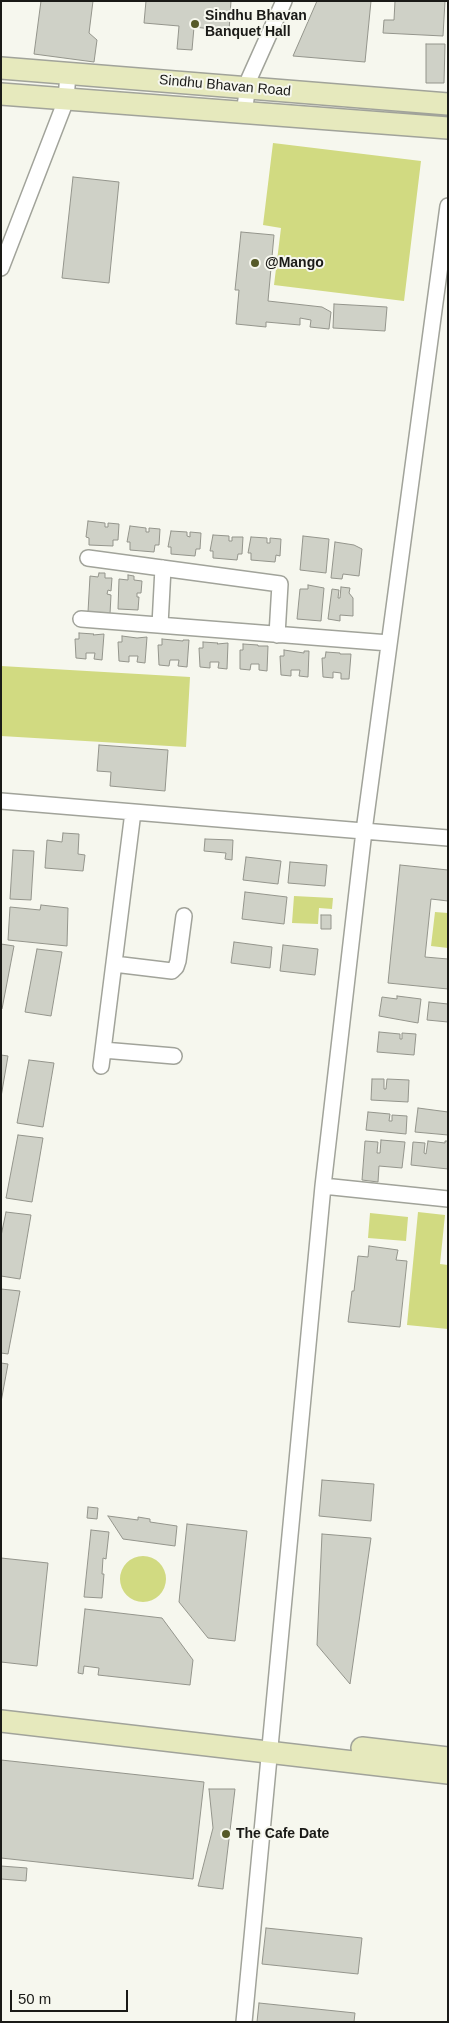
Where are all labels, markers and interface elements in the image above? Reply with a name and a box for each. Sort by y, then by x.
place label: Sindhu Bhavan Banquet Hall [205,8,307,40]
marker: Sindhu Bhavan Banquet Hall [189,18,201,30]
street label: Sindhu Bhavan Road [158,72,292,100]
place label: @Mango [265,255,324,271]
marker: @Mango [249,257,261,269]
place label: The Cafe Date [236,1826,329,1842]
marker: The Cafe Date [220,1828,232,1840]
scale bar [12,1980,130,2012]
text: 50 m [18,1990,51,2007]

